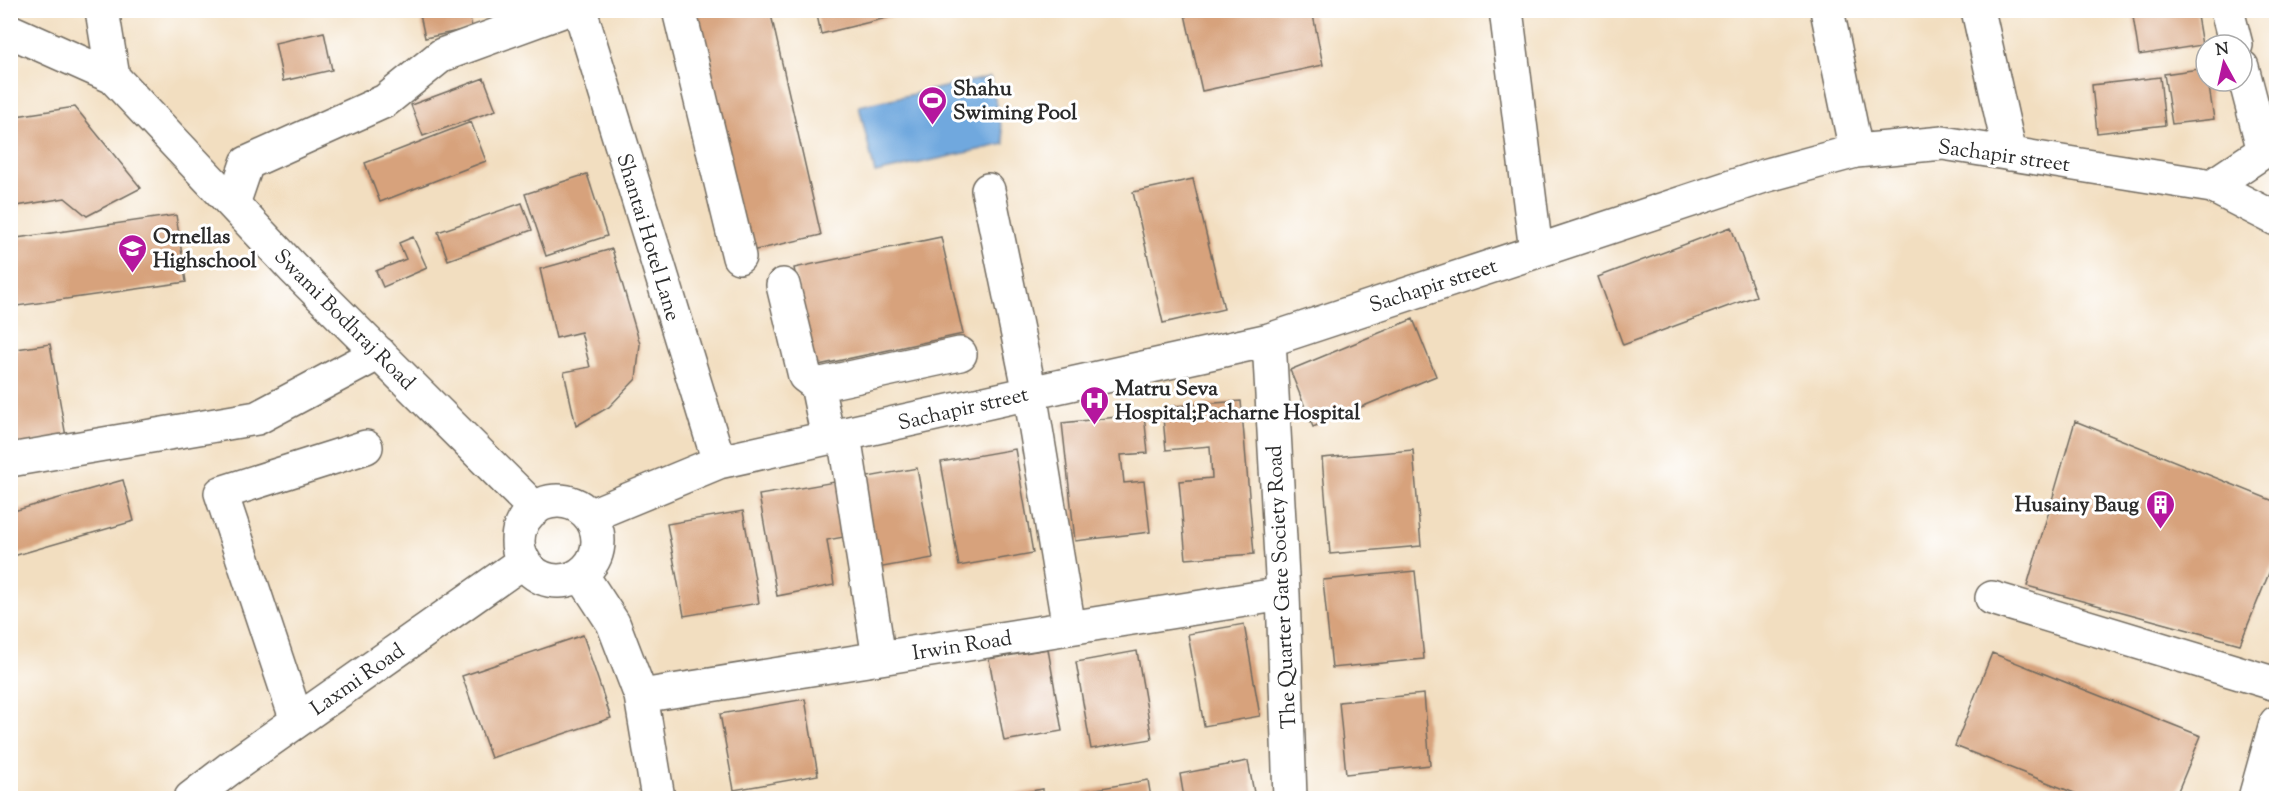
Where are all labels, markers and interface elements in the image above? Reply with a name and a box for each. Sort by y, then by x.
north arrow [2194,33,2254,93]
text: N [2214,38,2230,63]
place label: Shahu Swiming Pool [953,75,1077,129]
sports icon: Shahu Swiming Pool [916,84,948,126]
street label: Sachapir street [1936,133,2072,181]
street label: Shantai Hotel Lane [607,150,687,325]
place label: Ornellas Highschool [153,223,257,277]
school or university icon: Ornellas Highschool [116,232,148,274]
street label: Swami Bodhraj Road [266,243,421,398]
street label: Sachapir street [1366,252,1501,322]
place label: Matru Seva Hospital;Pacharne Hospital [1115,375,1360,429]
street label: Sachapir street [895,380,1032,440]
hospital icon: Matru Seva Hospital;Pacharne Hospital [1078,384,1110,426]
street label: The Quarter Gate Society Road [1261,444,1305,729]
building icon: Husainy Baug [2144,488,2176,530]
place label: Husainy Baug [2015,491,2140,521]
street label: Irwin Road [910,624,1014,670]
street label: Laxmi Road [305,637,411,724]

